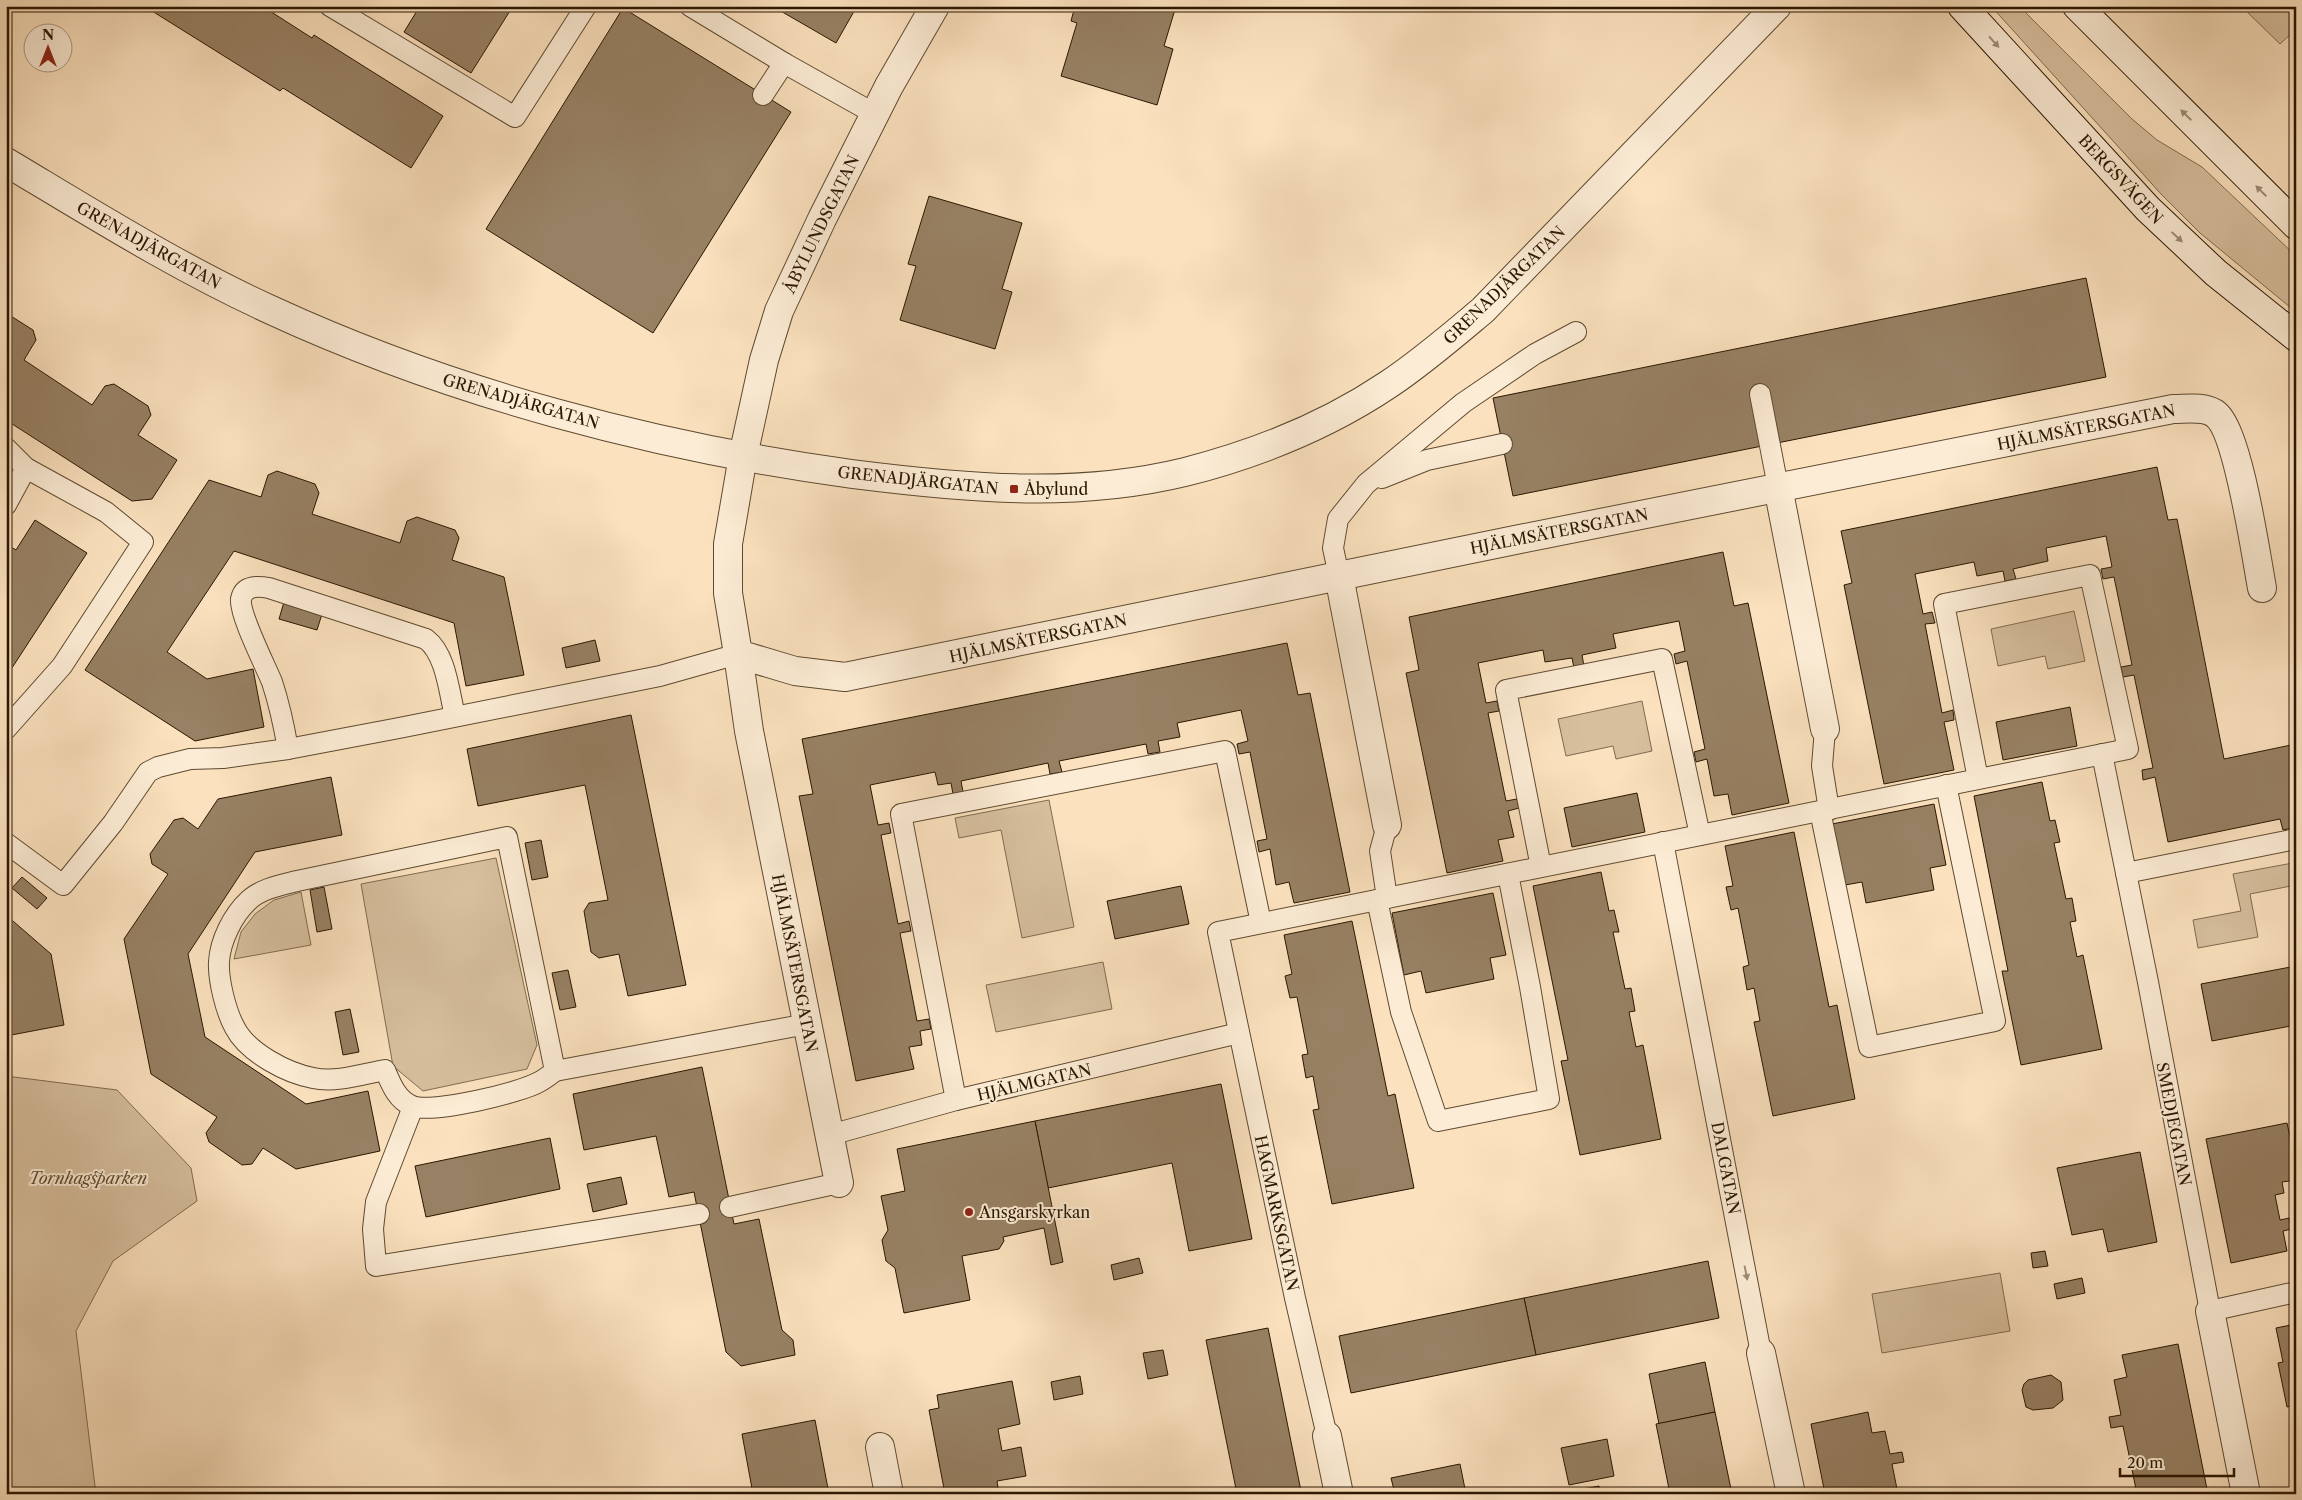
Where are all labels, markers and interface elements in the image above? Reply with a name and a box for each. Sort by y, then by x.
north arrow [22,22,72,72]
text: N [42,26,54,44]
one-way arrow [1989,36,2000,49]
one-way arrow [2180,109,2192,121]
street label: BERGSVÄGEN [2074,130,2168,228]
street label: ÅBYLUNDSGATAN [778,152,863,297]
one-way arrow [2255,185,2267,197]
street label: GRENADJÄRGATAN [73,197,225,293]
street label: GRENADJÄRGATAN [1439,222,1569,348]
one-way arrow [2171,231,2183,243]
street label: GRENADJÄRGATAN [441,369,601,433]
street label: HJÄLMSÄTERSGATAN [1995,400,2177,454]
street label: GRENADJÄRGATAN [837,462,999,498]
place label: Åbylund [1023,479,1089,499]
marker: Åbylund [1008,483,1020,495]
street label: HJÄLMSÄTERSGATAN [1468,504,1650,558]
street label: HJÄLMSÄTERSGATAN [947,609,1129,667]
street label: HJÄLMSÄTERSGATAN [768,872,822,1054]
street label: HJÄLMGATAN [975,1059,1093,1105]
street label: SMEDJEGATAN [2152,1060,2196,1188]
street label: DALGATAN [1707,1120,1745,1216]
street label: HAGMARKSGATAN [1251,1133,1303,1293]
park label: Tornhagsparken [29,1168,147,1188]
place label: Ansgarskyrkan [978,1202,1090,1222]
marker: Ansgarskyrkan [963,1206,975,1218]
one-way arrow [1742,1265,1750,1281]
scale bar [2120,1445,2233,1477]
text: 20 m [2127,1453,2163,1472]

